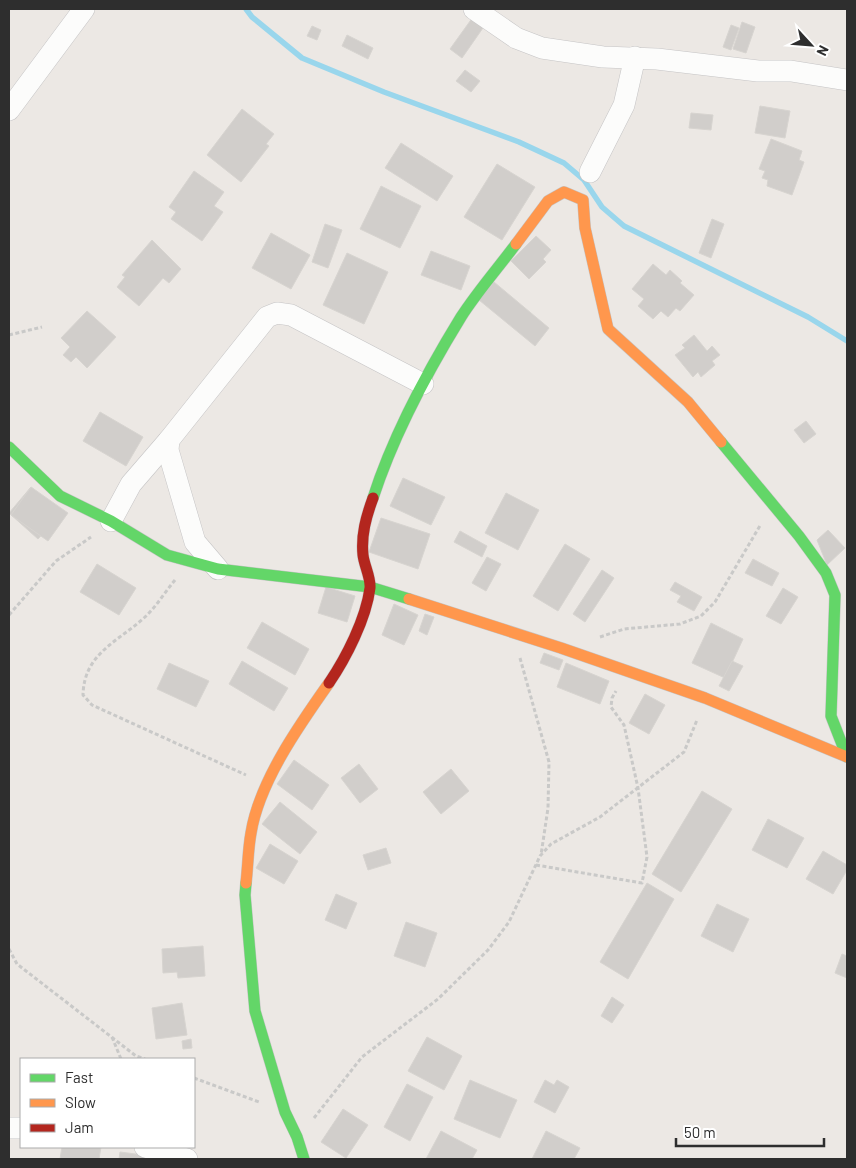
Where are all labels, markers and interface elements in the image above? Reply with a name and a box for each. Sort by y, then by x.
north arrow [786,20,836,70]
text: N [813,43,833,59]
legend [20,1058,195,1148]
text: Fast [65,1068,93,1086]
text: Slow [65,1093,96,1111]
scale bar [676,1116,824,1148]
text: Jam [65,1118,94,1136]
text: 50 m [684,1123,716,1141]

